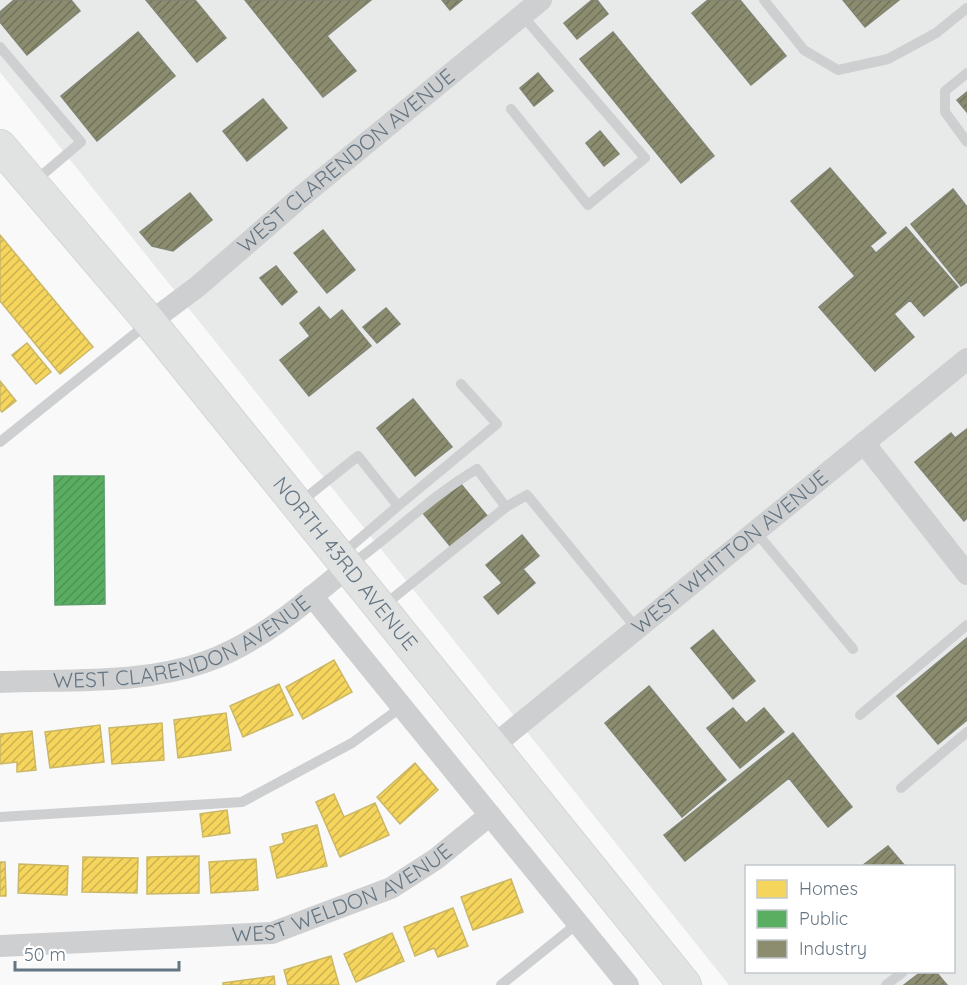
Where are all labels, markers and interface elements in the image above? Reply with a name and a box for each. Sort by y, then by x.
street label: WEST CLARENDON AVENUE [232,62,459,258]
street label: WEST WHITTON AVENUE [626,464,833,639]
street label: NORTH 43RD AVENUE [268,471,424,655]
street label: WEST CLARENDON AVENUE [53,589,315,693]
street label: WEST WELDON AVENUE [231,837,457,947]
legend [745,865,955,973]
text: Homes [799,877,858,900]
text: Public [799,907,848,930]
scale bar [15,934,178,972]
text: Industry [799,937,867,960]
text: 50 m [24,943,66,966]

